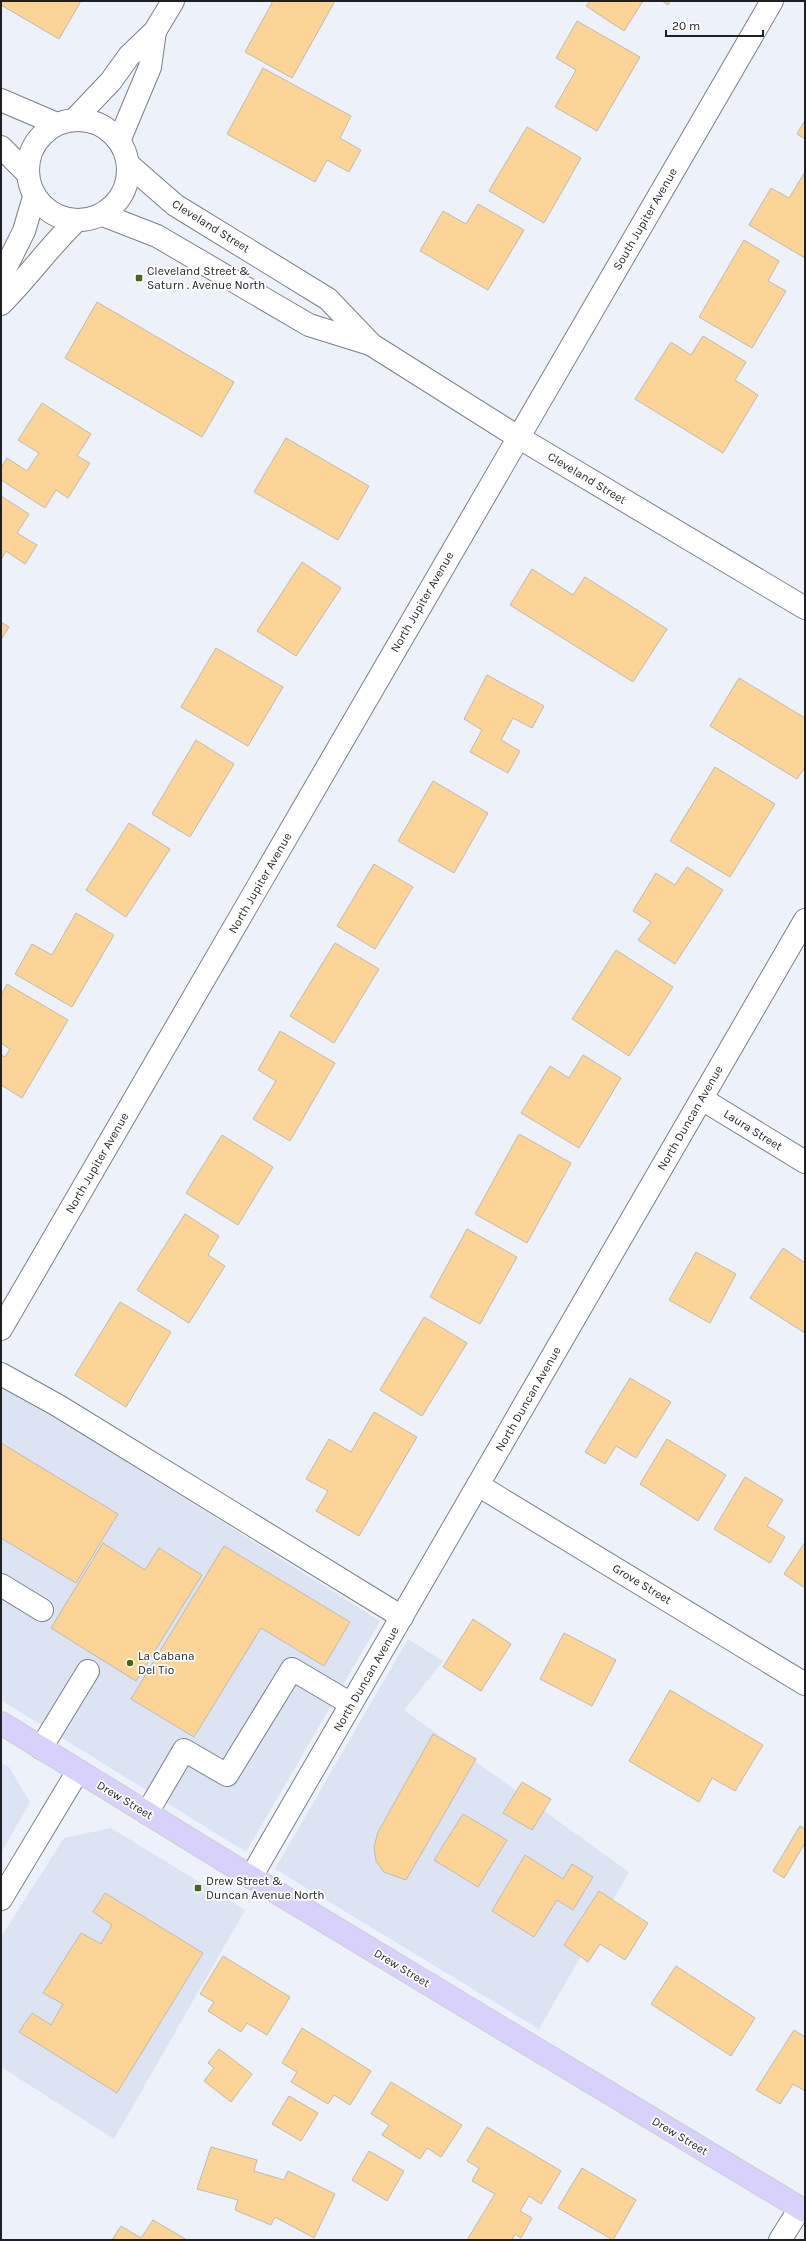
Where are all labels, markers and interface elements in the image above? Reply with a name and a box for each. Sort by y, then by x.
scale bar [666,12,763,38]
text: 20 m [672,19,700,33]
street label: South Jupiter Avenue [610,165,680,273]
street label: Cleveland Street [169,196,253,256]
place label: Cleveland Street & Saturn . Avenue North [147,264,265,292]
marker: Cleveland Street & Saturn . Avenue North [134,273,144,283]
street label: Cleveland Street [545,449,629,507]
street label: North Jupiter Avenue [387,549,457,655]
street label: North Jupiter Avenue [225,830,295,936]
street label: North Duncan Avenue [654,1063,726,1173]
street label: Laura Street [721,1107,785,1154]
street label: North Jupiter Avenue [62,1110,132,1216]
street label: North Duncan Avenue [492,1344,564,1454]
street label: Grove Street [610,1561,675,1607]
street label: North Duncan Avenue [330,1624,402,1734]
place label: La Cabana Del Tio [138,1649,195,1677]
marker: La Cabana Del Tio [125,1658,135,1668]
street label: Drew Street [94,1778,156,1822]
place label: Drew Street & Duncan Avenue North [206,1874,325,1902]
marker: Drew Street & Duncan Avenue North [193,1883,203,1893]
street label: Drew Street [371,1946,433,1990]
street label: Drew Street [649,2114,711,2158]

